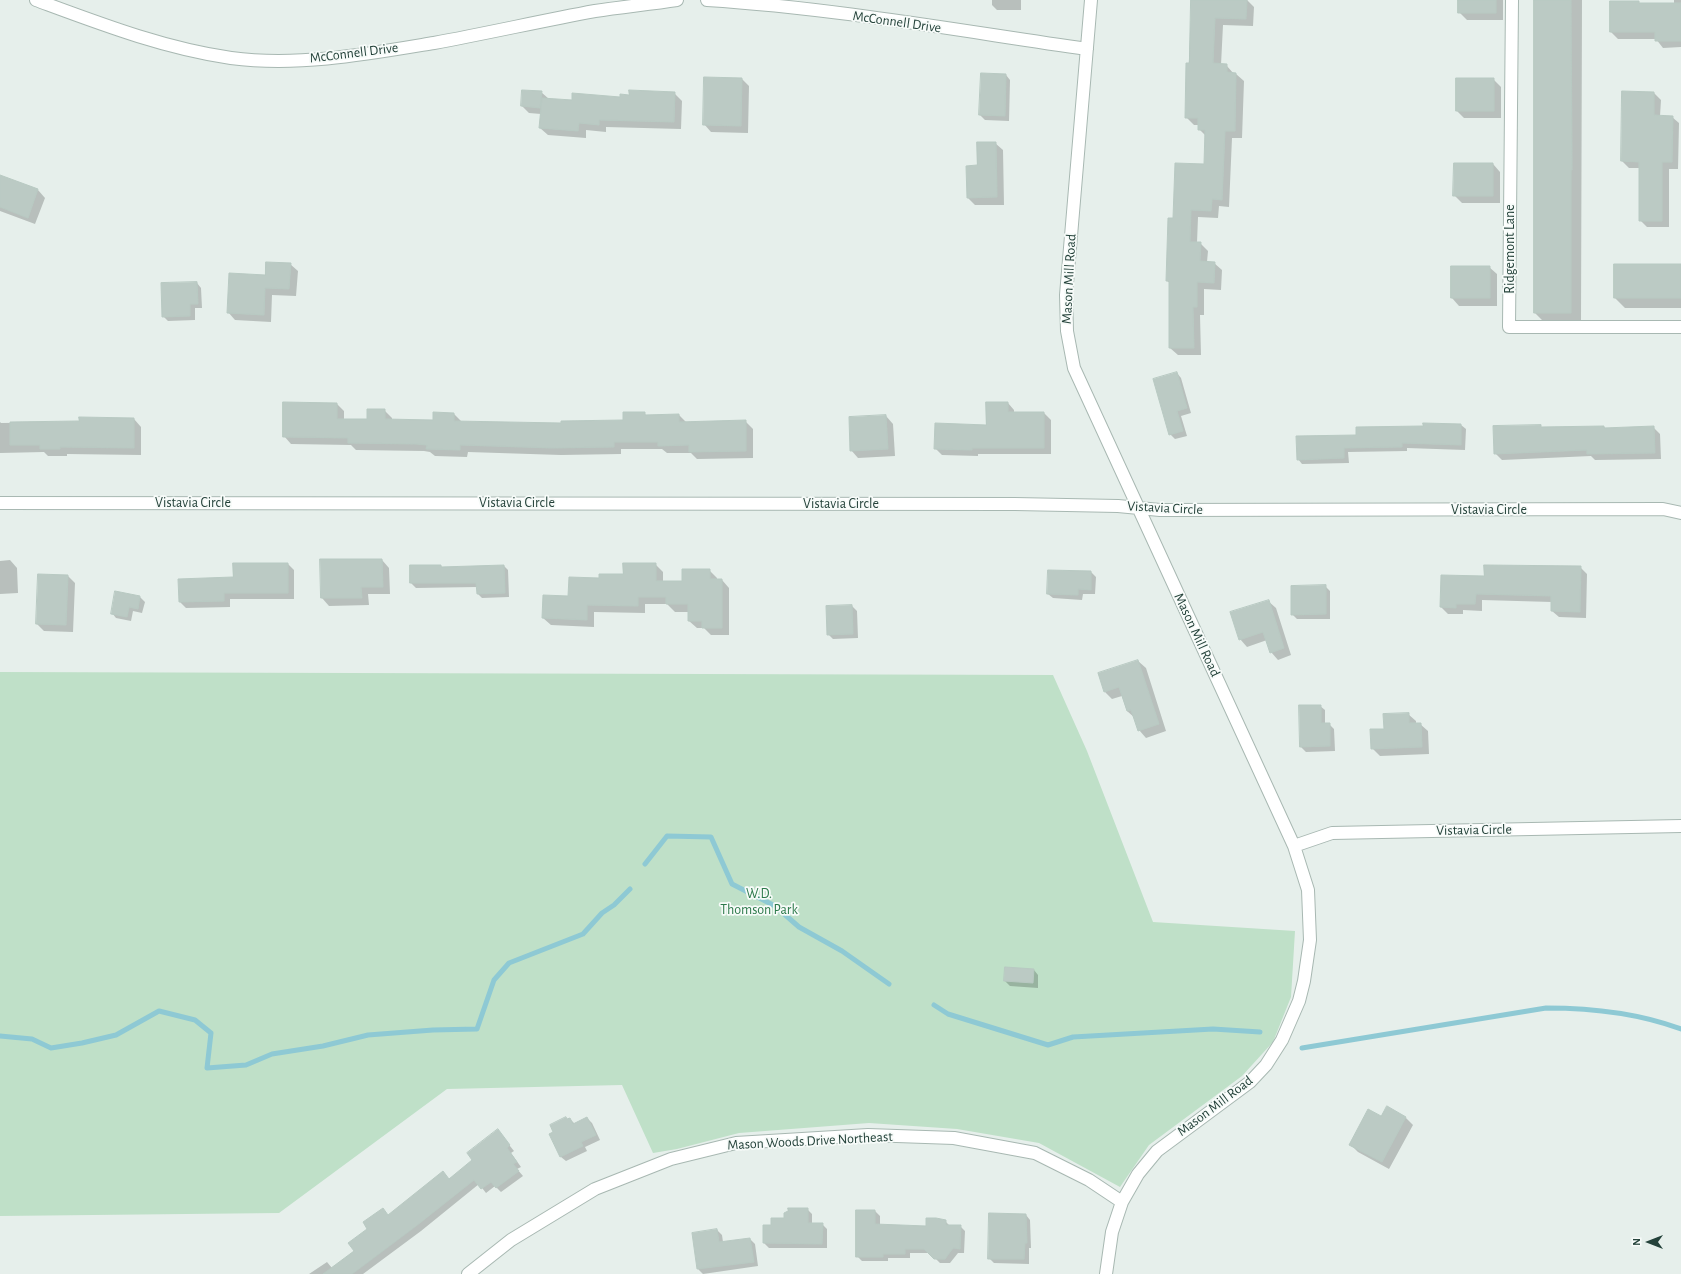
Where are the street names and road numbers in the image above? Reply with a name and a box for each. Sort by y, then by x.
street label: McConnell Drive [852,7,942,37]
street label: McConnell Drive [309,39,399,67]
street label: Ridgemont Lane [1502,204,1518,294]
street label: Mason Mill Road [1058,233,1080,325]
street label: Vistavia Circle [155,495,231,511]
street label: Vistavia Circle [479,495,555,511]
street label: Vistavia Circle [803,496,879,512]
street label: Vistavia Circle [1127,498,1203,518]
street label: Vistavia Circle [1451,502,1527,518]
street label: Mason Mill Road [1170,591,1224,679]
street label: Vistavia Circle [1436,821,1512,839]
street label: Mason Mill Road [1174,1072,1256,1140]
street label: Mason Woods Drive Northeast [727,1128,893,1154]

